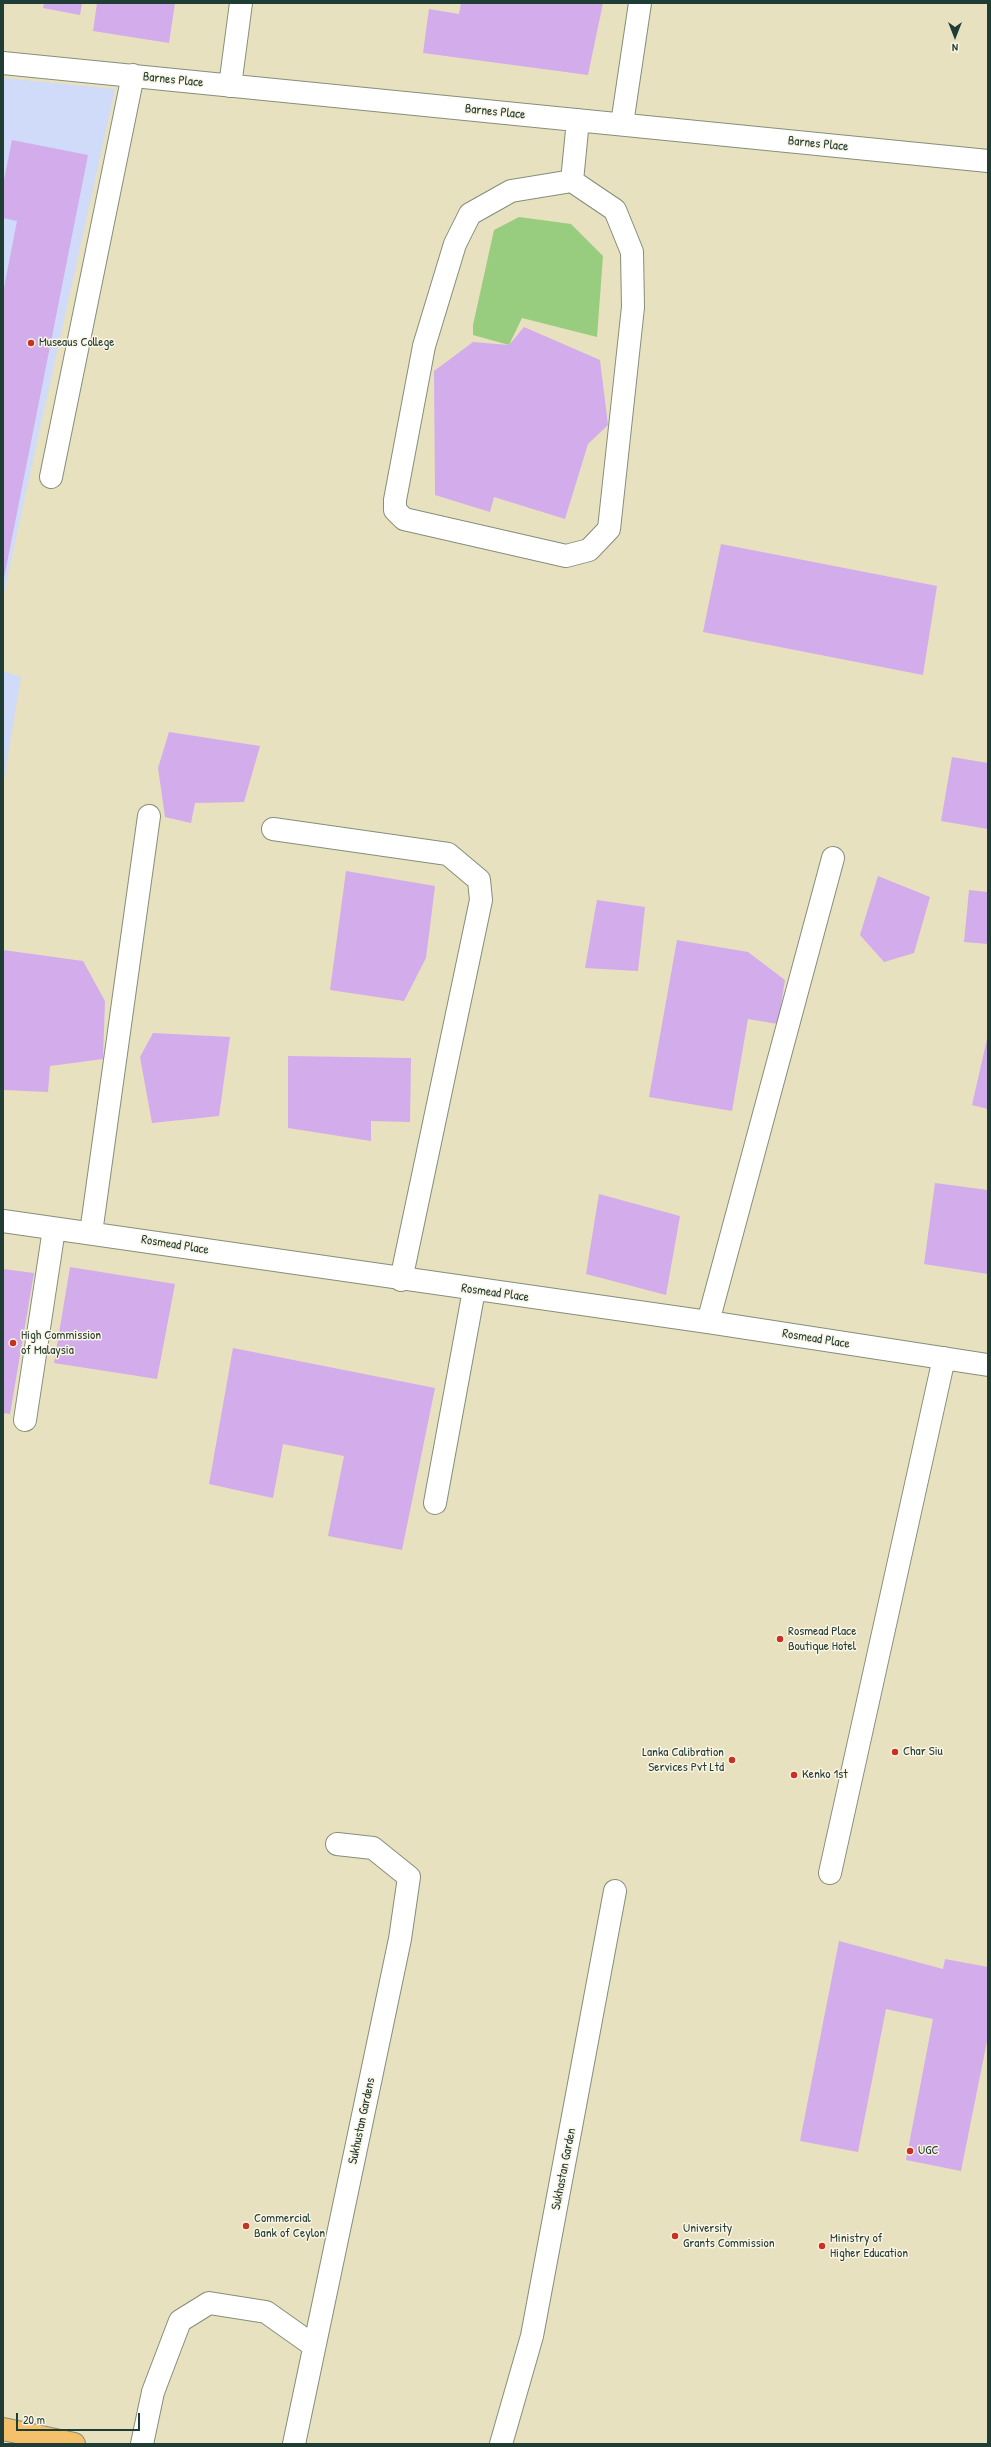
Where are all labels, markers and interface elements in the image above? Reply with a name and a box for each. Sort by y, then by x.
north arrow [935,16,975,56]
text: N [952,41,958,55]
street label: Barnes Place [142,69,204,91]
street label: Barnes Place [464,101,526,123]
street label: Barnes Place [787,133,849,155]
place label: Museaus College [39,335,115,351]
marker: Museaus College [26,338,36,348]
street label: Rosmead Place [140,1232,210,1258]
street label: Rosmead Place [460,1281,530,1305]
street label: Rosmead Place [781,1326,851,1352]
place label: High Commission of Malaysia [21,1328,101,1359]
marker: High Commission of Malaysia [8,1338,18,1348]
place label: Rosmead Place Boutique Hotel [788,1624,856,1655]
marker: Rosmead Place Boutique Hotel [775,1634,785,1644]
place label: Char Siu [903,1744,943,1760]
place label: Lanka Calibration Services Pvt Ltd [642,1745,724,1776]
marker: Char Siu [890,1747,900,1757]
marker: Lanka Calibration Services Pvt Ltd [727,1755,737,1765]
place label: Kenko 1st [802,1767,848,1783]
marker: Kenko 1st [789,1770,799,1780]
street label: Sukhustan Gardens [345,2076,379,2166]
street label: Sukhastan Garden [548,2127,580,2211]
place label: UGC [918,2143,939,2159]
marker: UGC [905,2146,915,2156]
place label: Commercial Bank of Ceylon [254,2211,325,2242]
marker: Commercial Bank of Ceylon [241,2221,251,2231]
place label: University Grants Commission [683,2221,775,2252]
marker: University Grants Commission [670,2231,680,2241]
place label: Ministry of Higher Education [830,2231,908,2262]
marker: Ministry of Higher Education [817,2241,827,2251]
scale bar [18,2405,142,2431]
text: 20 m [23,2411,45,2428]

